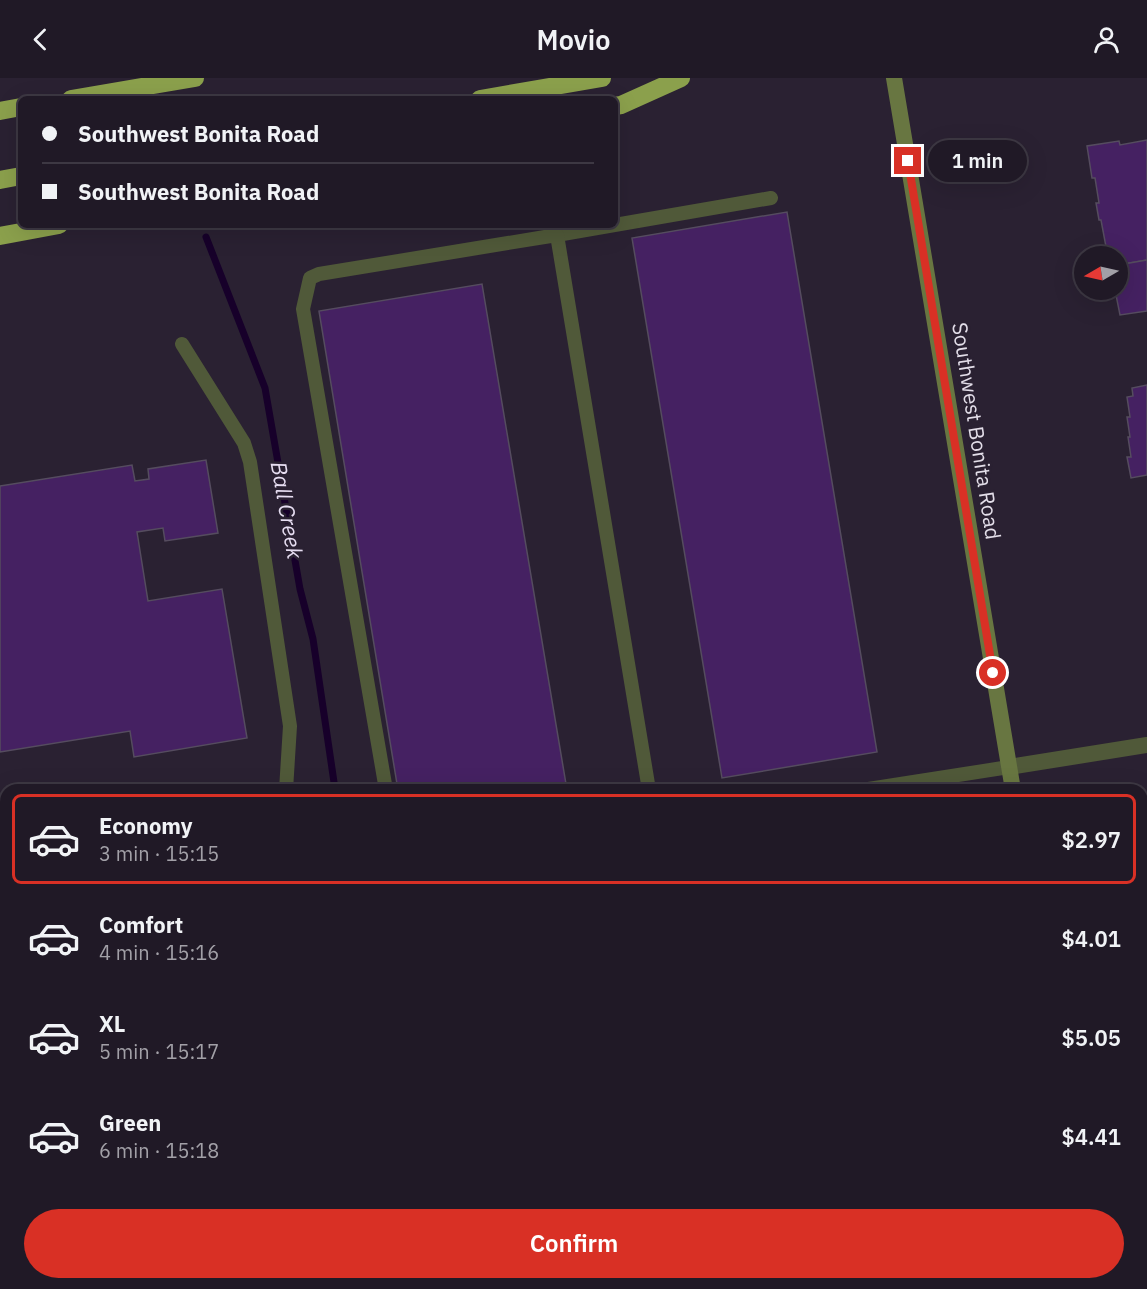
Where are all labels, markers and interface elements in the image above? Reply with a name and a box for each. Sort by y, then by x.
text: Movio [537,22,610,57]
icon: back [24,23,57,56]
icon: person [1090,23,1123,56]
text: Southwest Bonita Road [78,119,319,148]
callout: 1 min [929,140,1028,182]
route end [894,147,921,174]
text: 1 min [952,147,1003,174]
text: Southwest Bonita Road [78,177,319,206]
north arrow [1074,246,1128,300]
map controls [1074,246,1128,300]
street label: Southwest Bonita Road [946,320,1008,541]
water label: Ball Creek [265,459,310,561]
route start [979,659,1006,686]
text: Economy [99,811,193,840]
icon: car [27,812,81,866]
text: $2.97 [1062,825,1121,854]
text: 3 min · 15:15 [99,840,219,867]
text: Comfort [99,910,183,939]
icon: car [27,911,81,965]
text: $4.01 [1062,924,1121,953]
text: 4 min · 15:16 [99,939,219,966]
text: XL [99,1009,125,1038]
icon: car [27,1010,81,1064]
text: $5.05 [1062,1023,1121,1052]
text: 5 min · 15:17 [99,1038,219,1065]
text: Green [99,1108,161,1137]
icon: car [27,1109,81,1163]
text: $4.41 [1062,1122,1121,1151]
text: 6 min · 15:18 [99,1137,219,1164]
button: Confirm [24,1209,1124,1278]

